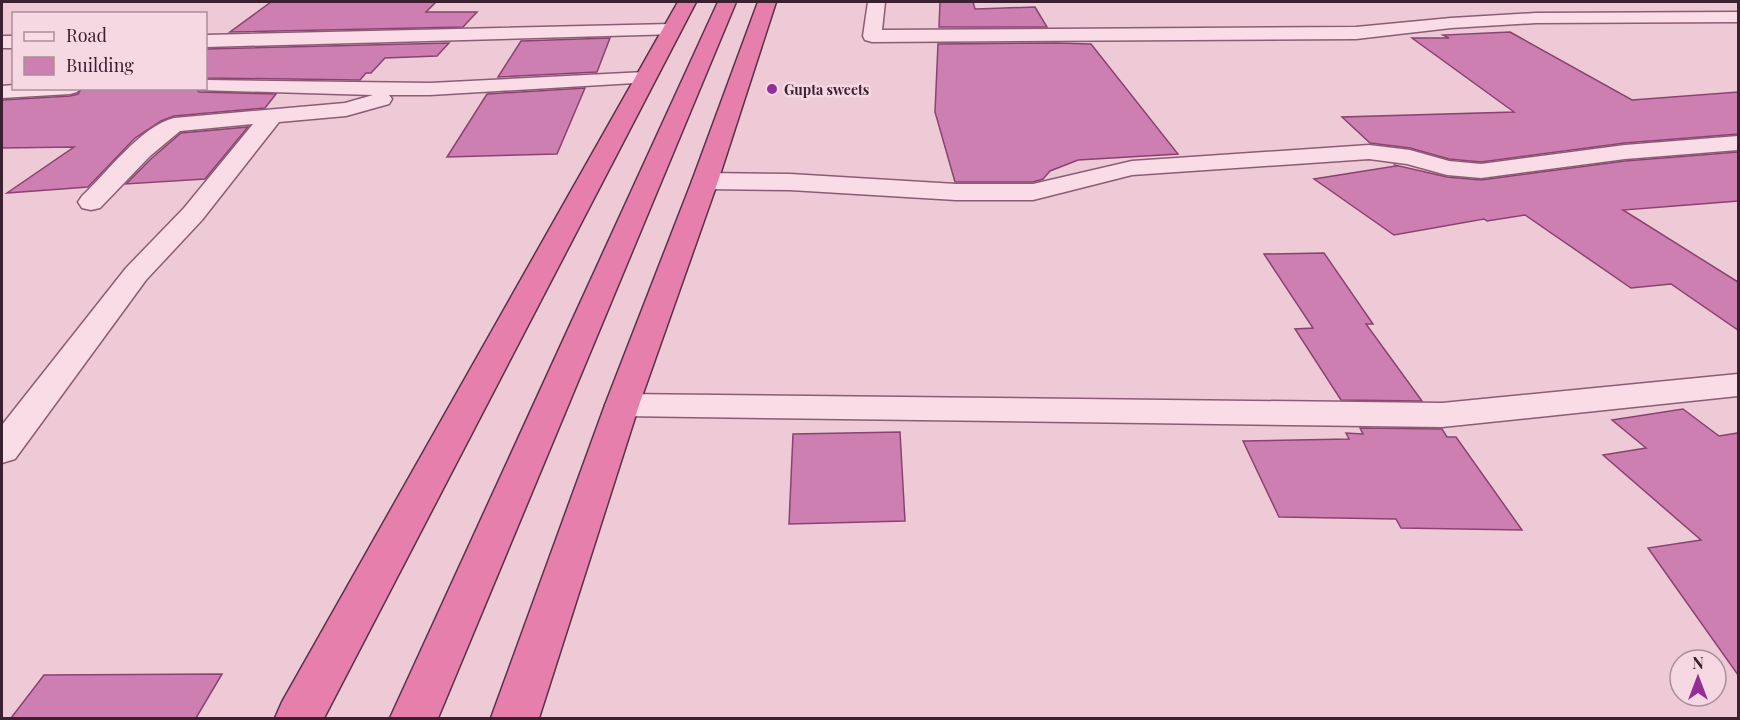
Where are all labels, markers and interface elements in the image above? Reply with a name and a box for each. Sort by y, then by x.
legend [12,12,207,90]
text: Road [66,23,107,47]
text: Building [66,53,134,77]
place label: Gupta sweets [784,80,869,99]
marker: Gupta sweets [765,82,779,96]
north arrow [1668,648,1728,708]
text: N [1692,652,1704,673]

